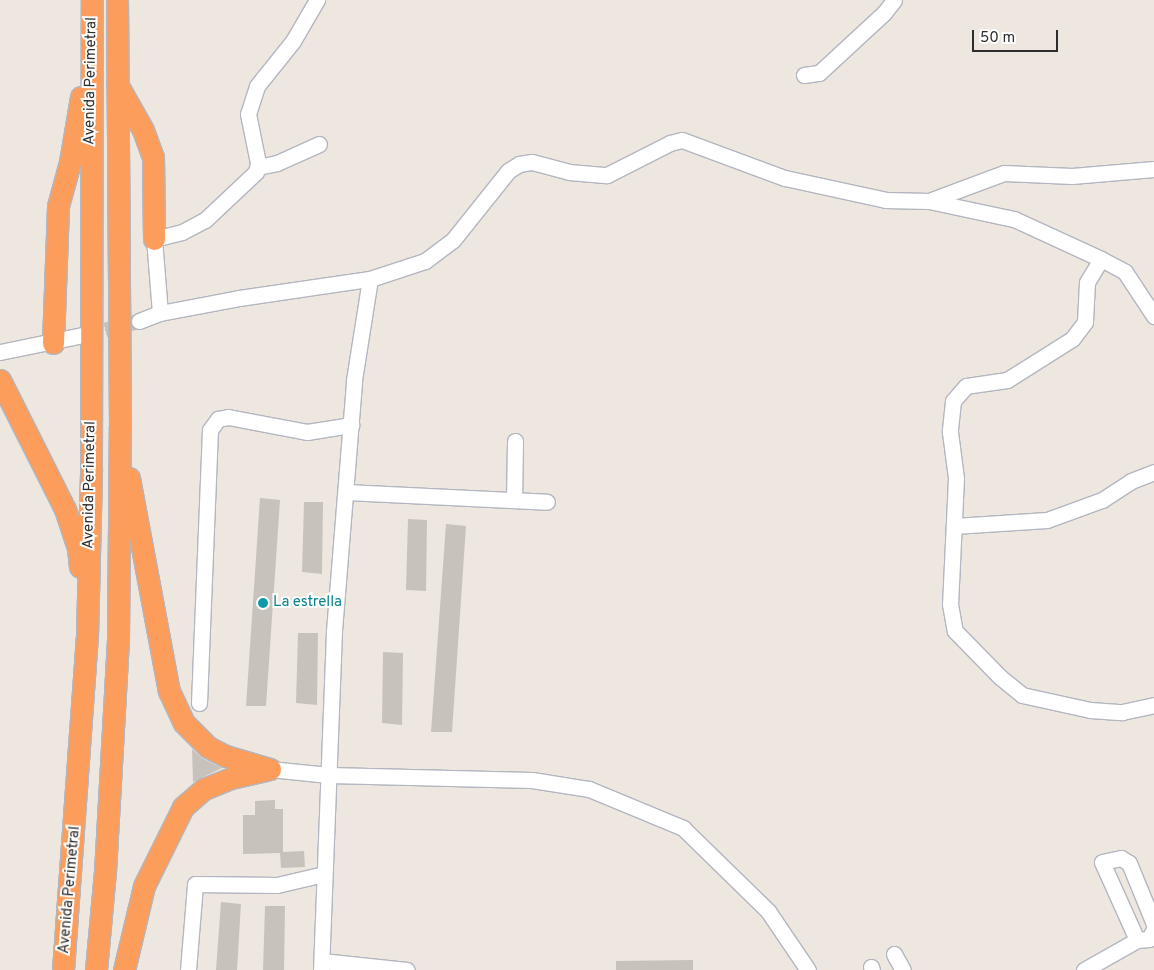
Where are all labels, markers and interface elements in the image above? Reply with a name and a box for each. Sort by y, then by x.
street label: Avenida Perimetral [81,17,101,145]
scale bar [974,20,1060,52]
text: 50 m [980,29,1015,48]
street label: Avenida Perimetral [80,421,100,549]
place label: La estrella [273,594,342,612]
marker: La estrella [257,597,269,609]
street label: Avenida Perimetral [55,825,85,955]

